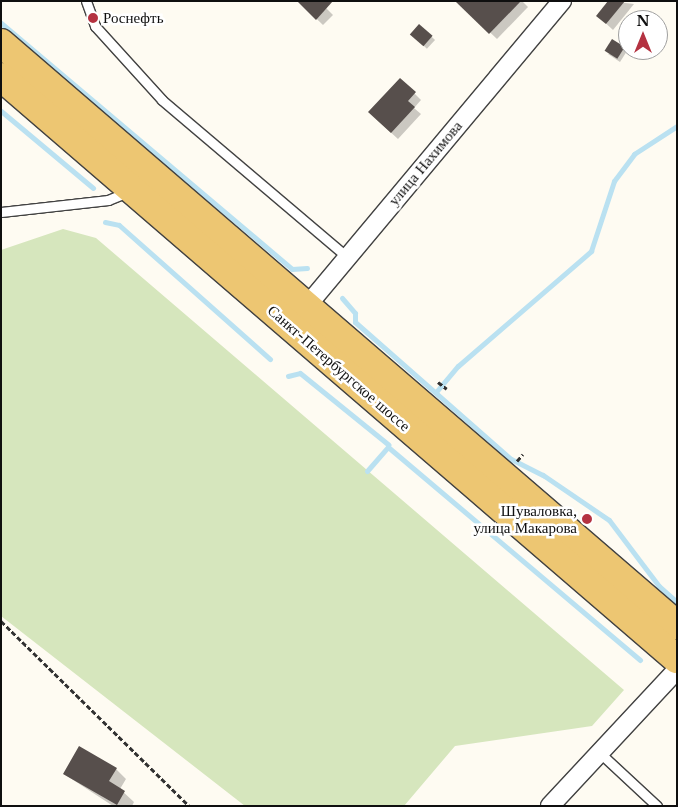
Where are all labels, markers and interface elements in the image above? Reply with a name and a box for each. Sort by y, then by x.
place label: Роснефть [103,9,163,27]
north arrow [618,10,668,60]
marker: Роснефть [87,12,99,24]
text: N [636,12,650,30]
street label: улица Нахимова [384,117,466,209]
street label: Санкт-Петербургское шоссе [264,301,414,435]
place label: Шуваловка, улица Макарова [473,501,577,536]
marker: Шуваловка, улица Макарова [581,513,593,525]

